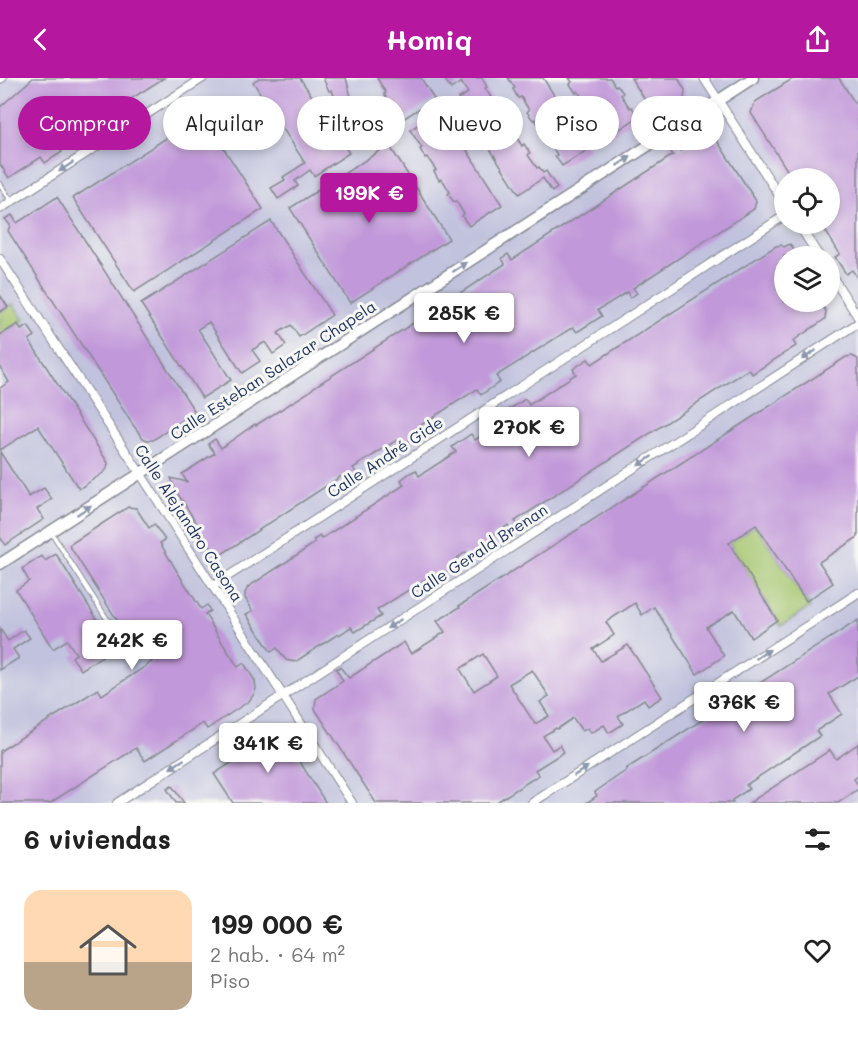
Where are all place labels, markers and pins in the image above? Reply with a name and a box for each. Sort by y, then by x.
pin: 199K € [320,173,418,224]
pin: 285K € [415,293,513,344]
pin: 270K € [480,407,578,458]
pin: 242K € [83,620,181,671]
pin: 376K € [695,682,793,733]
pin: 341K € [219,723,317,774]

